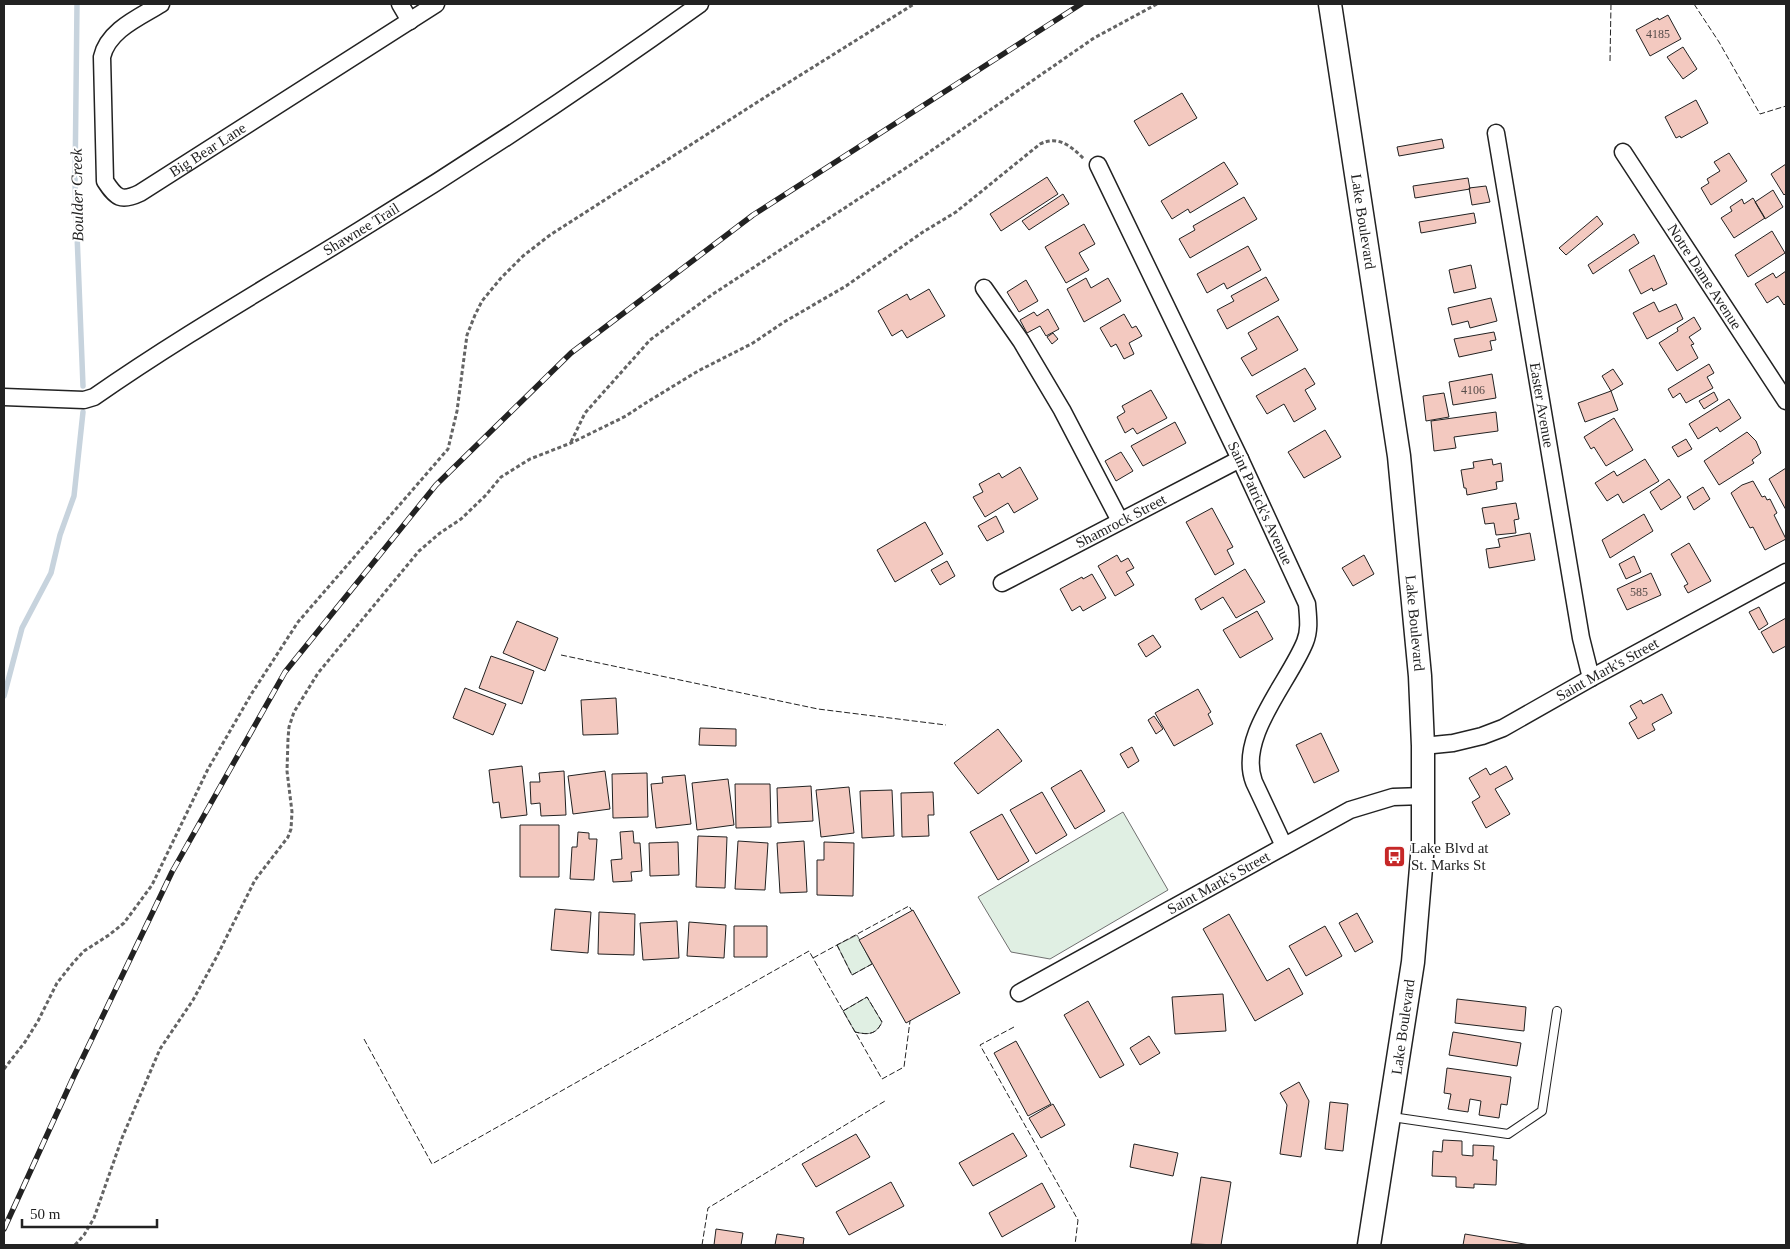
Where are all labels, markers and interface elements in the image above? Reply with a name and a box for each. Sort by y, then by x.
house number: 4185 [1646,27,1670,41]
street label: Big Bear Lane [166,119,249,180]
water label: Boulder Creek [68,147,86,242]
street label: Lake Boulevard [1348,173,1378,271]
street label: Shawnee Trail [320,200,402,259]
street label: Notre Dame Avenue [1664,221,1745,332]
street label: Easter Avenue [1527,361,1557,449]
house number: 4106 [1461,383,1485,397]
street label: Saint Patrick's Avenue [1225,439,1296,568]
street label: Shamrock Street [1073,491,1169,551]
street label: Lake Boulevard [1402,574,1428,672]
house number: 585 [1630,585,1648,599]
street label: Saint Mark's Street [1553,634,1662,704]
place label: Lake Blvd at St. Marks St [1411,840,1489,873]
bus stop icon: Lake Blvd at St. Marks St [1383,845,1407,869]
street label: Saint Mark's Street [1165,848,1273,917]
street label: Lake Boulevard [1388,978,1418,1076]
scale bar [22,1196,158,1228]
text: 50 m [30,1206,61,1222]

